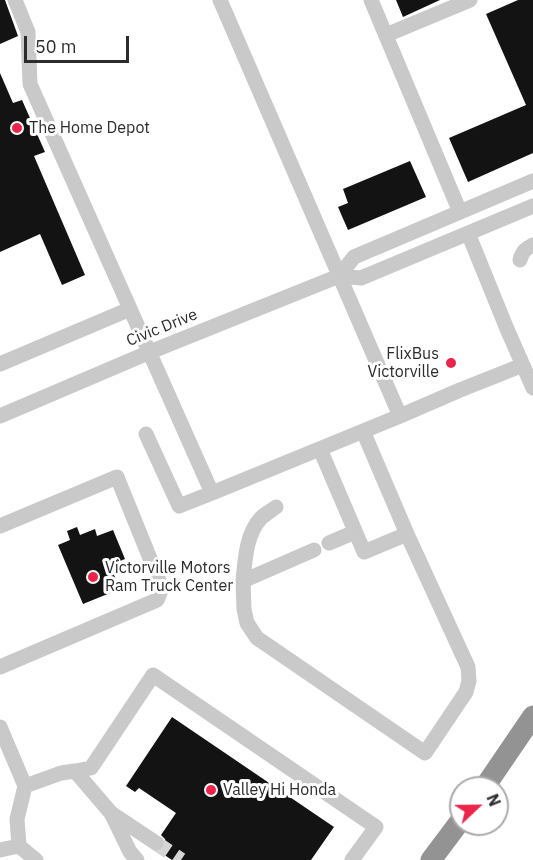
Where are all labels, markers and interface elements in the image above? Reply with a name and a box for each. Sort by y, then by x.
scale bar [27,24,132,62]
text: 50 m [35,35,77,58]
place label: The Home Depot [29,118,150,138]
marker: The Home Depot [10,121,24,135]
street label: Civic Drive [124,305,200,351]
place label: FlixBus Victorville [367,344,439,382]
marker: FlixBus Victorville [444,356,458,370]
place label: Victorville Motors Ram Truck Center [105,558,233,596]
marker: Victorville Motors Ram Truck Center [86,570,100,584]
north arrow [449,776,509,836]
place label: Valley Hi Honda [223,780,336,800]
marker: Valley Hi Honda [204,783,218,797]
text: N [482,791,505,809]

